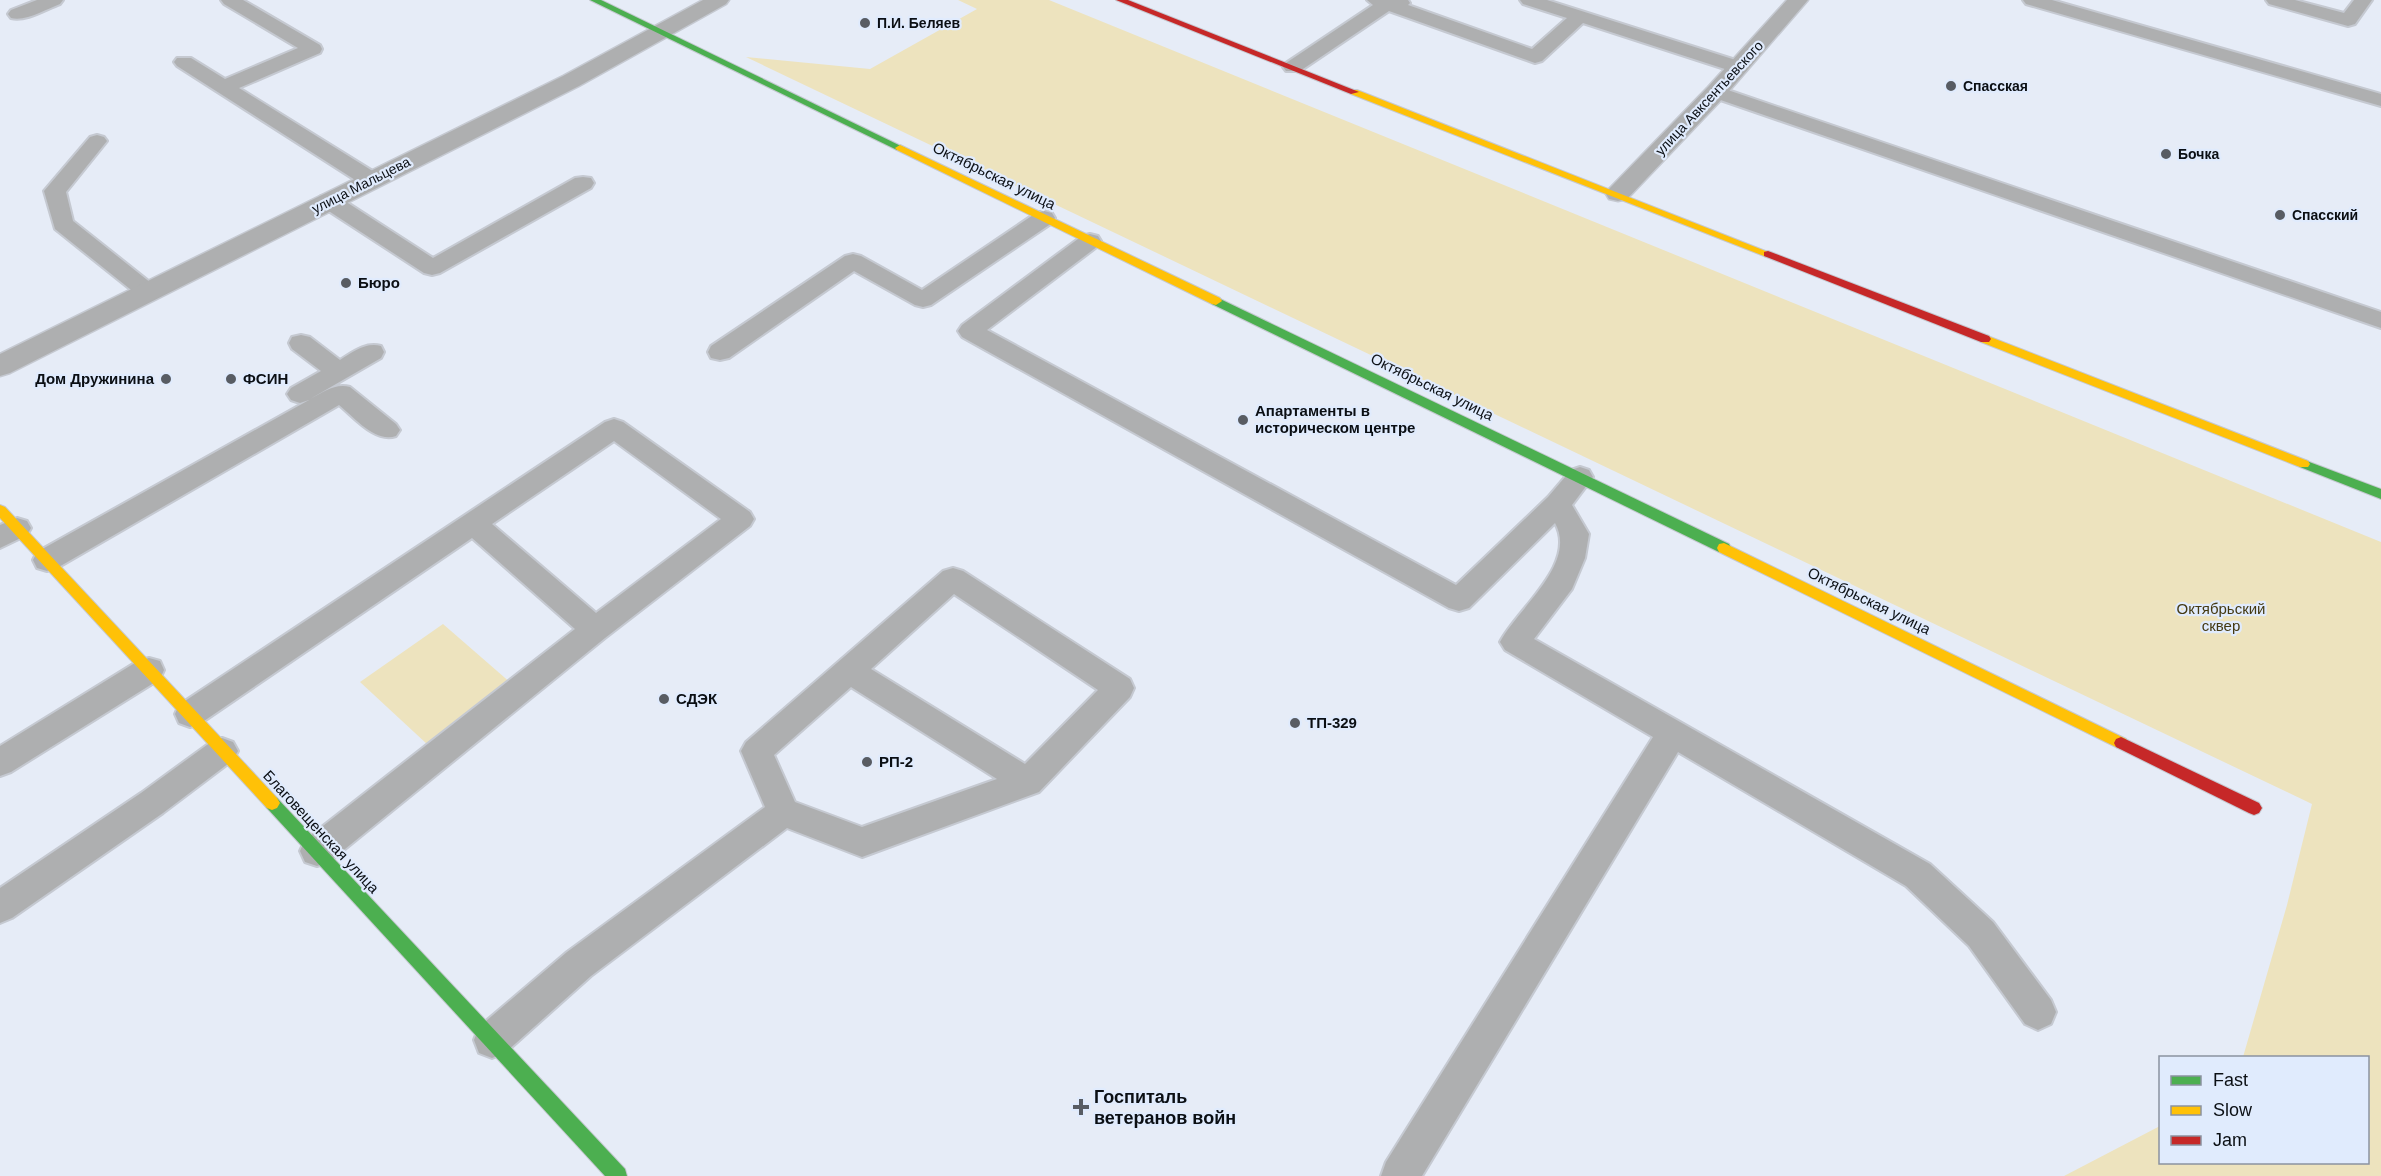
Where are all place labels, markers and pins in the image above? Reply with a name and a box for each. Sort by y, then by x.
place label: П.И. Беляев [877,15,960,31]
marker: П.И. Беляев [858,16,872,30]
place label: Спасская [1963,78,2028,94]
marker: Спасская [1944,79,1958,93]
place label: Бочка [2178,146,2219,162]
marker: Бочка [2159,147,2173,161]
place label: Спасский [2292,207,2358,223]
marker: Спасский [2273,208,2287,222]
place label: Бюро [358,274,400,291]
marker: Бюро [339,276,353,290]
place label: Дом Дружинина [35,370,155,387]
place label: ФСИН [243,370,288,387]
marker: Дом Дружинина [159,372,173,386]
marker: ФСИН [224,372,238,386]
place label: Апартаменты в историческом центре [1255,402,1415,436]
marker: Апартаменты в историческом центре [1236,413,1250,427]
place label: СДЭК [676,690,718,707]
marker: СДЭК [657,692,671,706]
place label: ТП-329 [1307,714,1357,731]
marker: ТП-329 [1288,716,1302,730]
place label: РП-2 [879,753,913,770]
marker: РП-2 [860,755,874,769]
place label: Госпиталь ветеранов войн [1094,1087,1236,1128]
marker: Госпиталь ветеранов войн [1072,1098,1090,1116]

